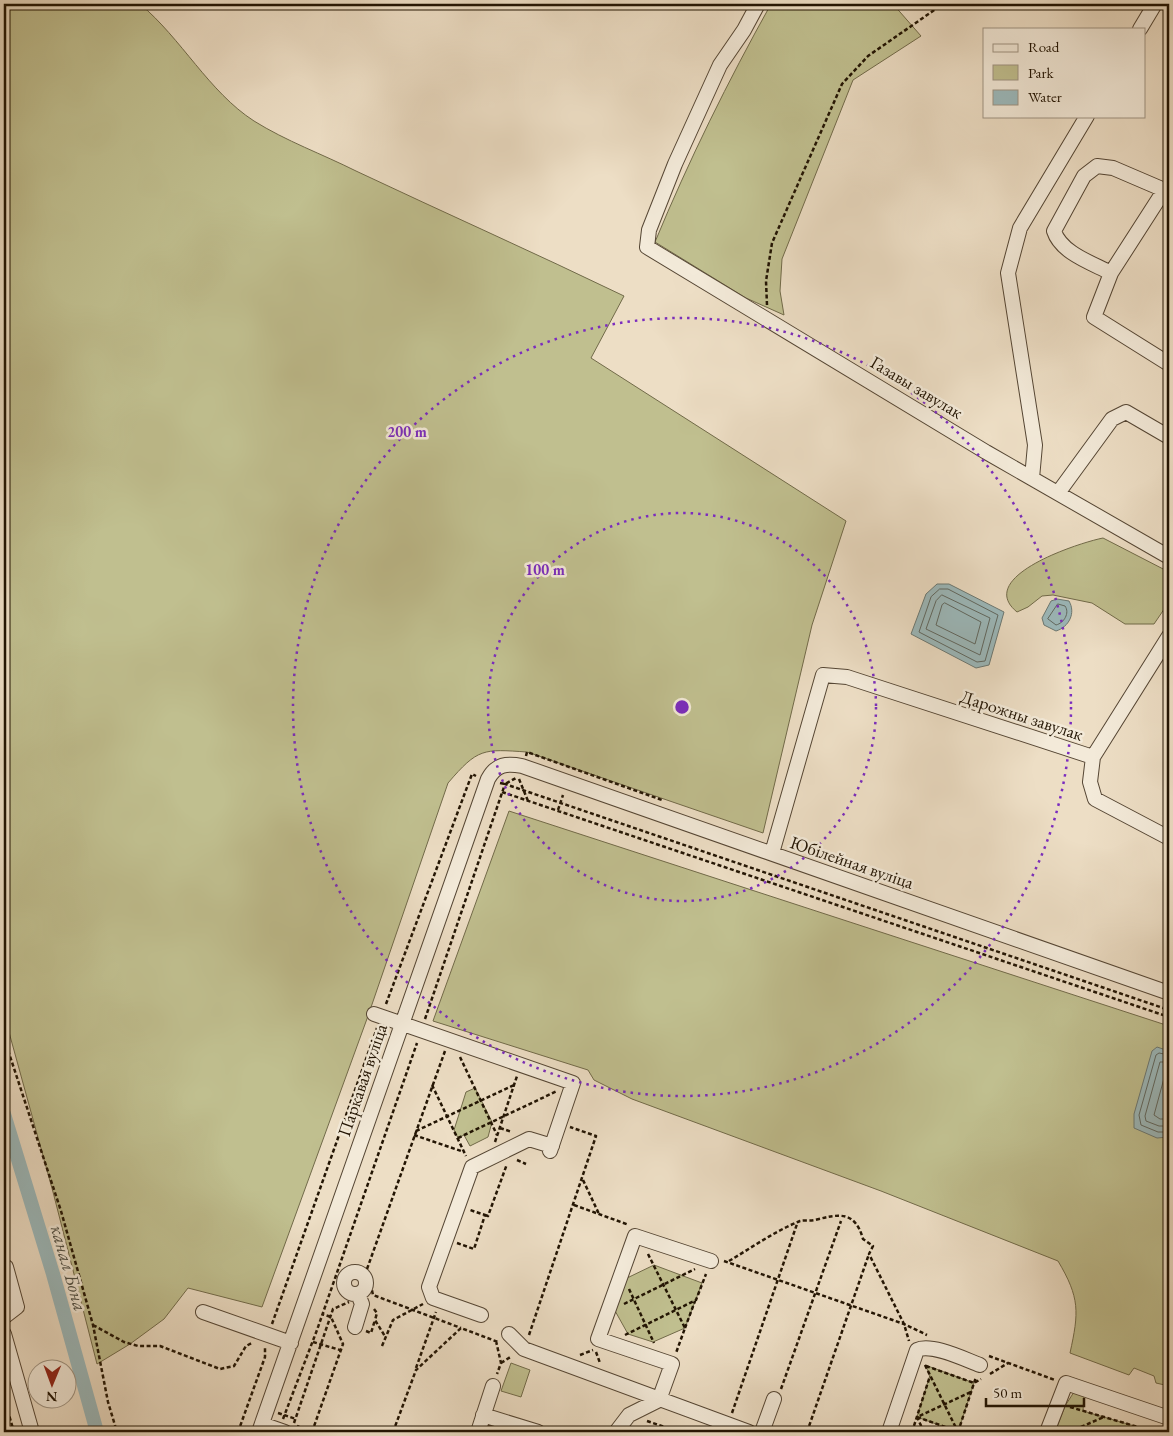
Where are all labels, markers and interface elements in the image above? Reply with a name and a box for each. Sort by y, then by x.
legend [983,28,1146,118]
text: Road [1028,37,1060,56]
text: Park [1028,63,1055,82]
text: Water [1028,87,1062,106]
street label: Газавы завулак [867,350,968,424]
text: 200 m [387,422,427,441]
text: 100 m [525,560,565,579]
street label: Дарожны завулак [958,684,1087,746]
centre of rings [673,698,691,716]
street label: Юбілейная вуліца [787,830,918,894]
street label: Паркавая вуліца [332,1020,392,1139]
water label: канал Бона [45,1222,93,1314]
north arrow [28,1358,78,1408]
scale bar [986,1376,1083,1408]
text: 50 m [993,1383,1022,1402]
text: N [45,1388,58,1406]

